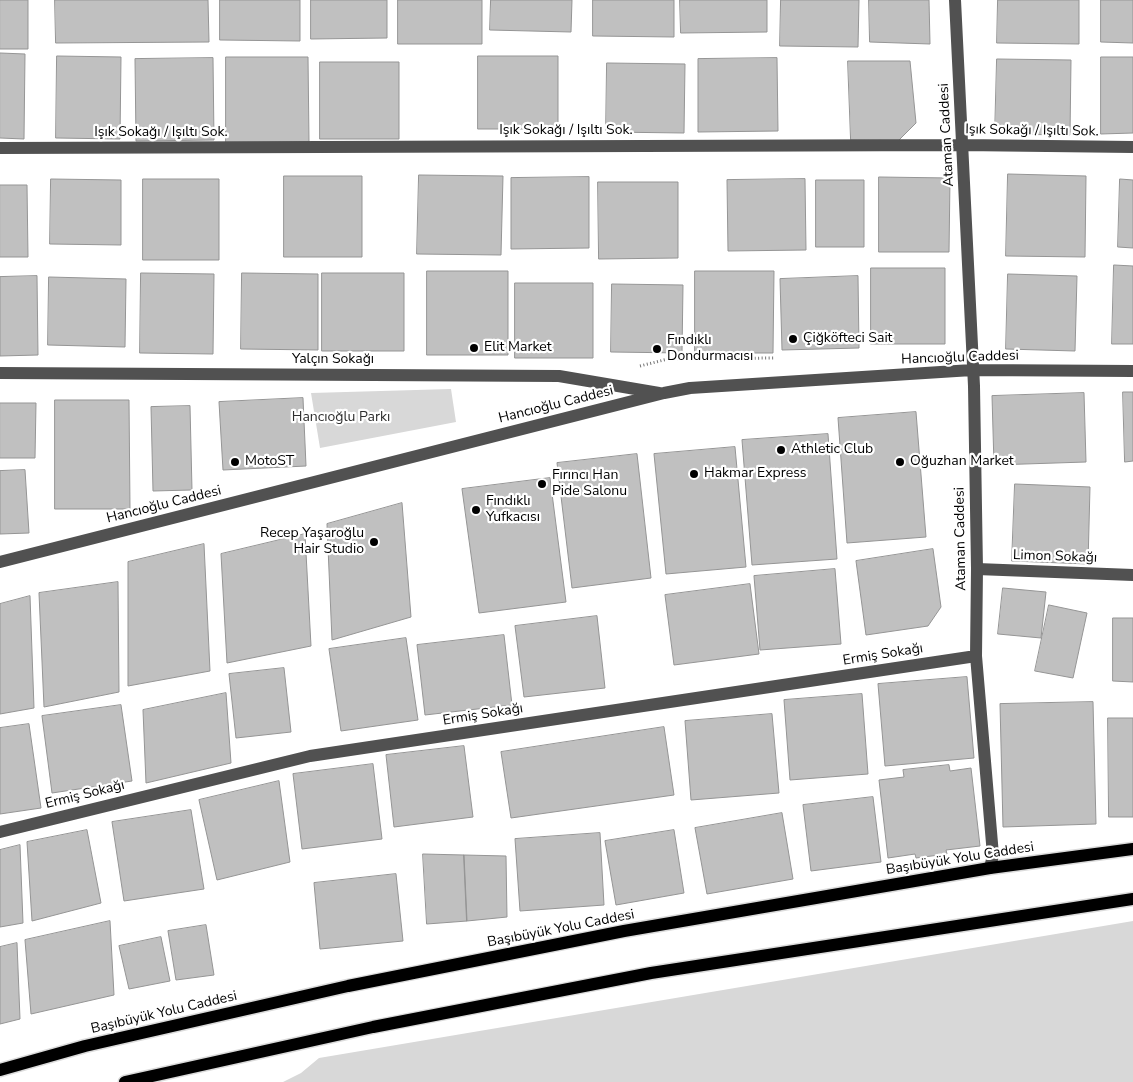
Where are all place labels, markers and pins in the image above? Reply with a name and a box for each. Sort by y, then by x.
place label: Çiğköfteci Sait [803,331,893,347]
place label: Fındıklı Dondurmacısı [667,333,753,366]
marker: Çiğköfteci Sait [787,333,799,345]
place label: Elit Market [484,340,552,356]
marker: Elit Market [468,342,480,354]
marker: Fındıklı Dondurmacısı [651,343,663,355]
place label: Athletic Club [791,442,873,458]
marker: Athletic Club [775,444,787,456]
place label: MotoST [245,454,294,470]
place label: Oğuzhan Market [910,454,1014,470]
marker: MotoST [229,456,241,468]
marker: Oğuzhan Market [894,456,906,468]
place label: Hakmar Express [704,466,807,482]
place label: Fırıncı Han Pide Salonu [552,468,627,501]
marker: Hakmar Express [688,468,700,480]
marker: Fırıncı Han Pide Salonu [536,478,548,490]
place label: Fındıklı Yufkacısı [486,494,540,526]
marker: Fındıklı Yufkacısı [470,504,482,516]
place label: Recep Yaşaroğlu Hair Studio [260,526,364,558]
marker: Recep Yaşaroğlu Hair Studio [368,536,380,548]

